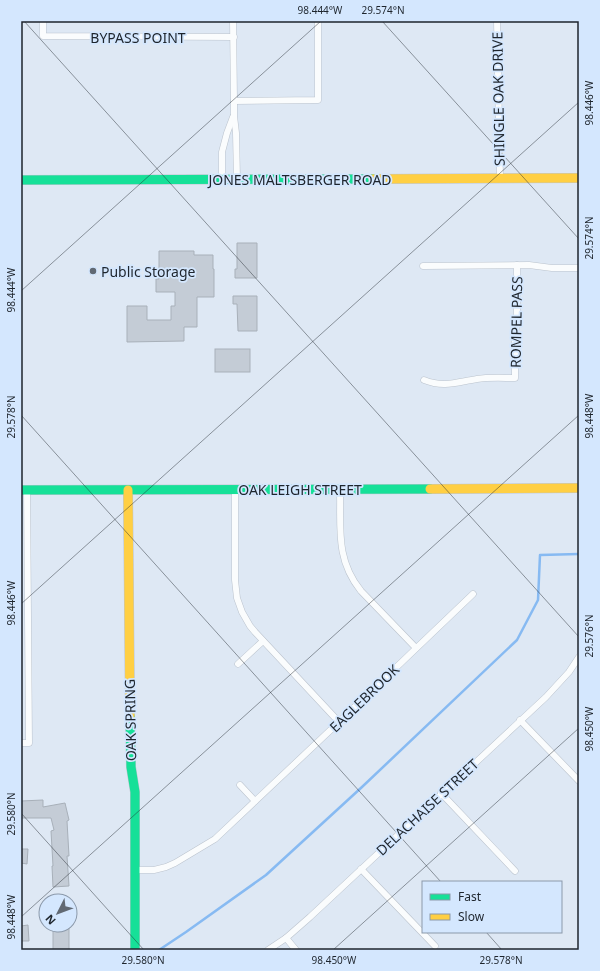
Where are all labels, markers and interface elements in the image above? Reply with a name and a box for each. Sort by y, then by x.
text: 98.444°W [298,3,343,17]
text: 29.574°N [361,3,405,17]
street label: BYPASS POINT [90,28,186,47]
street label: SHINGLE OAK DRIVE [487,32,509,166]
text: 98.446°W [582,80,596,125]
street label: JONES MALTSBERGER ROAD [206,170,392,189]
text: 29.574°N [582,216,596,260]
place label: Public Storage [101,262,195,281]
marker: Public Storage [88,266,98,276]
text: 98.444°W [4,267,18,312]
street label: ROMPEL PASS [506,276,526,368]
text: 98.448°W [582,393,596,438]
text: 29.578°N [4,395,18,439]
street label: OAK LEIGH STREET [238,480,362,499]
text: 98.446°W [4,580,18,625]
text: 29.576°N [582,614,596,658]
street label: EAGLEBROOK [325,660,403,736]
street label: OAK SPRING [120,679,140,761]
text: 98.450°W [582,706,596,751]
street label: DELACHAISE STREET [372,754,482,859]
text: 29.580°N [4,792,18,836]
legend [422,881,562,933]
text: Fast [458,888,482,905]
north arrow [38,893,78,933]
text: 98.448°W [4,894,18,939]
text: Slow [458,908,485,925]
text: N [42,912,59,928]
text: 29.580°N [121,953,165,967]
text: 98.450°W [312,953,357,967]
text: 29.578°N [479,953,523,967]

